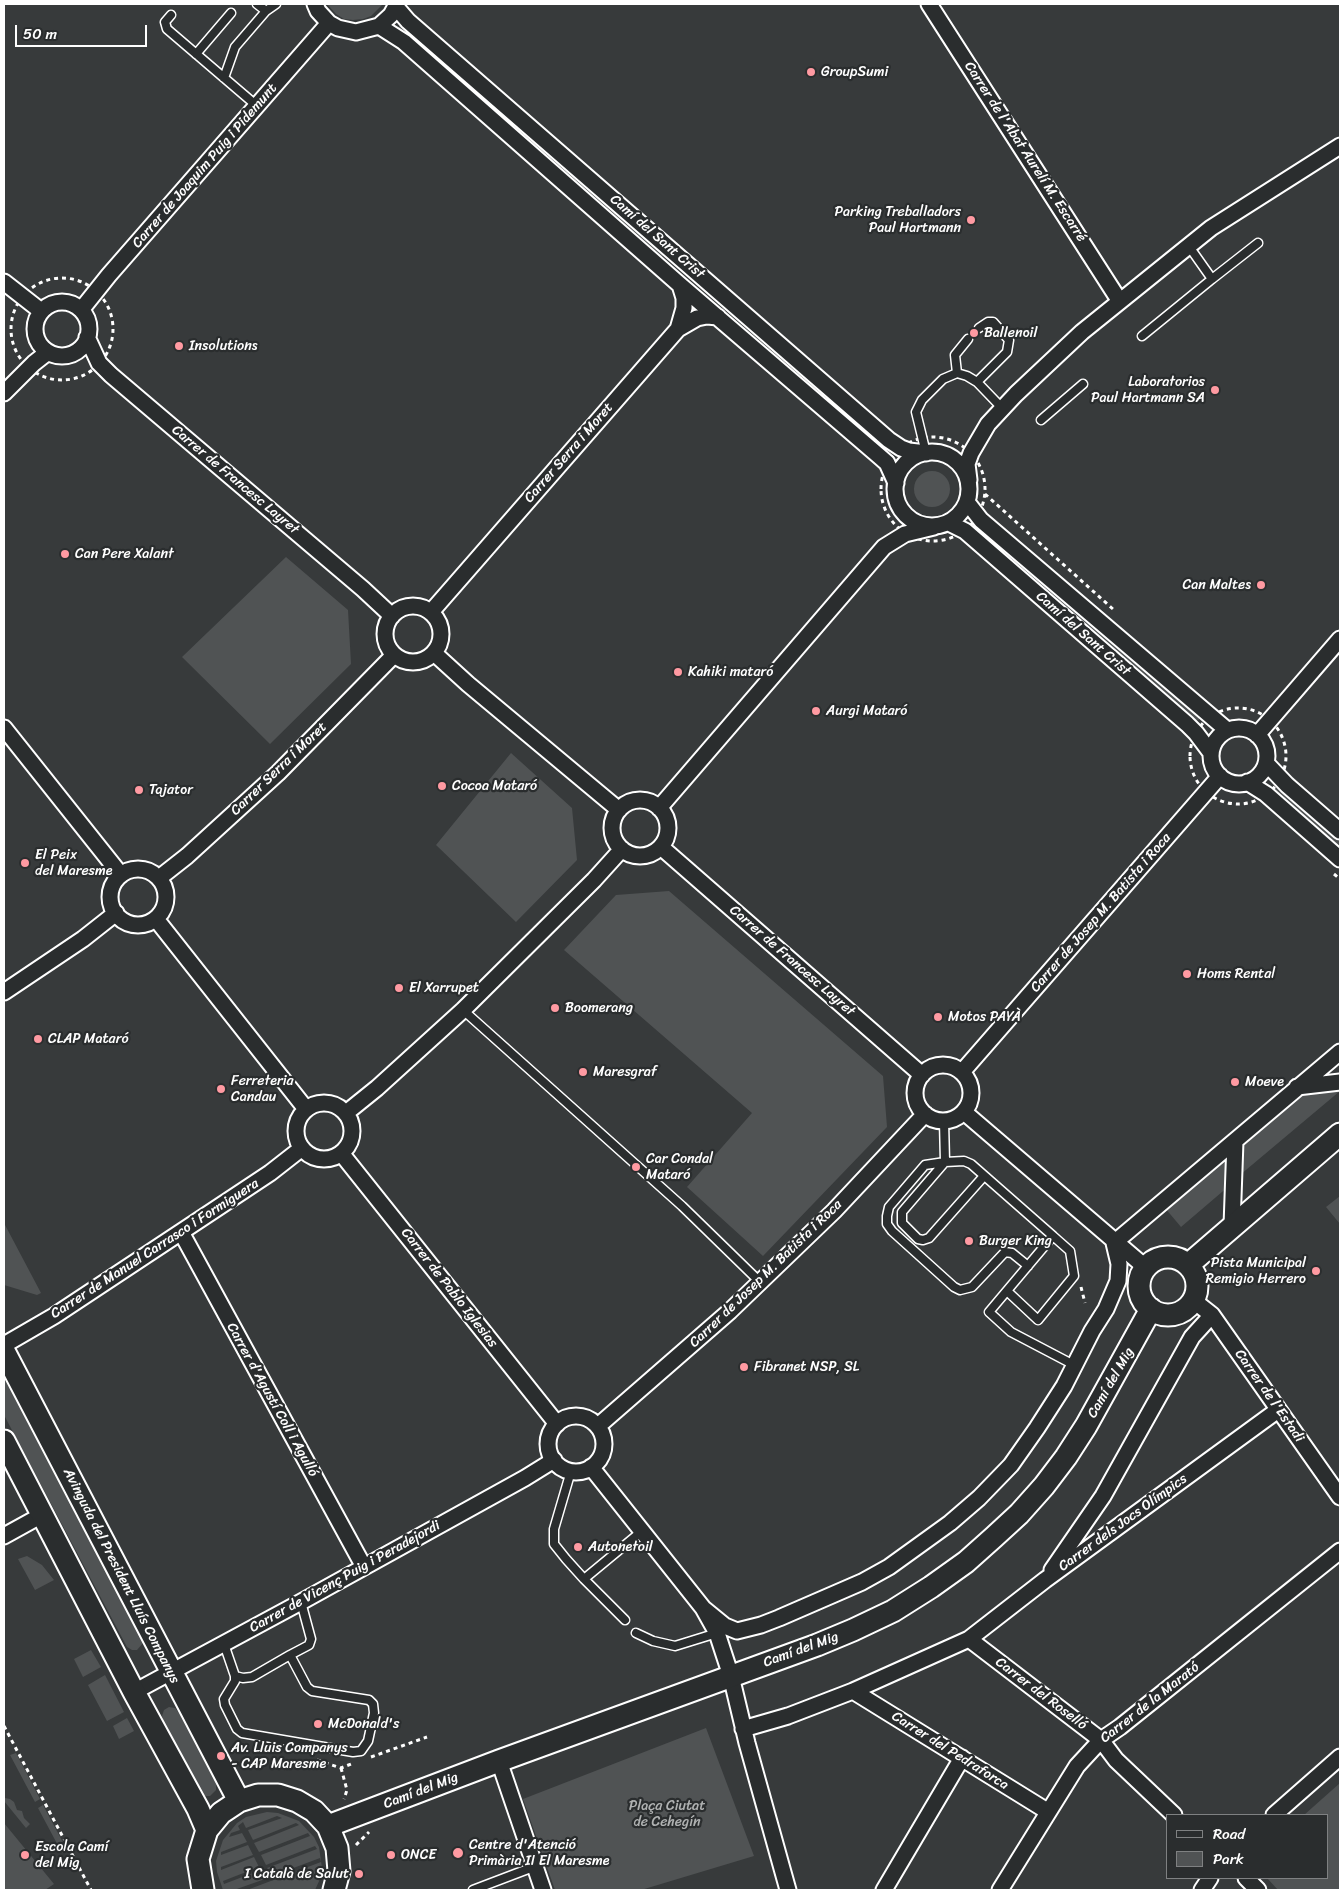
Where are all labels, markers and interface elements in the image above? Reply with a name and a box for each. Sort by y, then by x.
scale bar [18,15,150,47]
text: 50 m [23,21,57,47]
street label: Carrer de l'Abat Aurelí M. Escarré [960,59,1090,245]
place label: GroupSumi [821,64,888,80]
marker: GroupSumi [805,66,817,78]
street label: Carrer de Joaquim Puig i Pidemunt [129,80,281,252]
street label: Camí del Sant Crist [606,191,708,283]
place label: Parking Treballadors Paul Hartmann [834,204,961,236]
marker: Parking Treballadors Paul Hartmann [965,214,977,226]
place label: Ballenoil [984,325,1037,341]
marker: Ballenoil [968,327,980,339]
place label: Insolutions [189,338,258,354]
marker: Insolutions [173,340,185,352]
place label: Laboratorios Paul Hartmann SA [1091,374,1205,407]
marker: Laboratorios Paul Hartmann SA [1209,384,1221,396]
street label: Carrer Serra i Moret [521,400,617,506]
street label: Carrer de Francesc Layret [168,422,302,538]
place label: Can Pere Xalant [75,546,174,562]
marker: Can Pere Xalant [59,548,71,560]
place label: Can Maltes [1183,577,1251,593]
marker: Can Maltes [1255,579,1267,591]
street label: Camí del Sant Crist [1032,588,1134,680]
place label: Kahiki mataró [688,664,773,680]
marker: Kahiki mataró [672,666,684,678]
place label: Aurgi Mataró [826,703,907,719]
marker: Aurgi Mataró [810,705,822,717]
street label: Carrer Serra i Moret [227,719,331,819]
place label: Cocoa Mataró [452,778,537,794]
marker: Cocoa Mataró [436,780,448,792]
place label: Tajator [149,782,193,798]
marker: Tajator [133,784,145,796]
street label: Carrer de Josep M. Batista i Roca [1027,830,1175,996]
place label: El Peix del Maresme [35,847,113,880]
marker: El Peix del Maresme [19,857,31,869]
street label: Carrer de Francesc Layret [726,902,858,1020]
place label: Homs Rental [1197,966,1275,982]
marker: Homs Rental [1181,968,1193,980]
place label: El Xarrupet [409,980,479,996]
marker: El Xarrupet [393,982,405,994]
place label: Boomerang [565,1000,633,1016]
marker: Boomerang [549,1002,561,1014]
place label: Motos PAYÀ [948,1009,1021,1025]
marker: Motos PAYÀ [932,1011,944,1023]
place label: CLAP Mataró [48,1031,128,1047]
marker: CLAP Mataró [32,1033,44,1045]
place label: Maresgraf [593,1064,657,1080]
marker: Maresgraf [577,1066,589,1078]
place label: Ferreteria Candau [231,1073,294,1106]
place label: Moeve [1245,1074,1284,1090]
marker: Moeve [1229,1076,1241,1088]
marker: Ferreteria Candau [215,1083,227,1095]
place label: Car Condal Mataró [646,1151,713,1184]
marker: Car Condal Mataró [630,1161,642,1173]
street label: Carrer de Manuel Carrasco i Formiguera [48,1175,262,1323]
street label: Carrer de Josep M. Batista i Roca [686,1197,846,1351]
street label: Carrer de Pablo Iglesias [397,1225,501,1351]
place label: Burger King [979,1233,1052,1249]
marker: Burger King [963,1235,975,1247]
place label: Pista Municipal Remigio Herrero [1206,1255,1306,1288]
marker: Pista Municipal Remigio Herrero [1310,1265,1322,1277]
street label: Carrer d'Agustí Coll i Agulló [223,1320,321,1480]
street label: Camí del Mig [1084,1345,1138,1421]
street label: Carrer de l'Estadi [1231,1346,1307,1446]
place label: Fibranet NSP, SL [754,1359,859,1375]
marker: Fibranet NSP, SL [738,1361,750,1373]
street label: Avinguda del President Lluís Companys [59,1466,183,1686]
street label: Carrer dels Jocs Olímpics [1055,1471,1191,1575]
street label: Carrer de Vicenç Puig i Peradejordi [247,1517,443,1637]
place label: Autonetoil [588,1539,653,1555]
marker: Autonetoil [572,1541,584,1553]
street label: Camí del Mig [761,1629,841,1671]
street label: Carrer del Roselló [992,1654,1090,1734]
street label: Carrer de la Marató [1097,1659,1203,1747]
street label: Carrer del Pedraforca [888,1708,1012,1794]
place label: McDonald's [328,1716,400,1732]
marker: McDonald's [312,1718,324,1730]
place label: Av. Lluis Companys - CAP Maresme [231,1740,348,1772]
marker: Av. Lluis Companys - CAP Maresme [215,1750,227,1762]
street label: Camí del Mig [381,1769,461,1813]
park label: Plaça Ciutat de Cehegín [629,1798,705,1830]
legend [1166,1814,1329,1879]
text: Road [1213,1821,1245,1847]
place label: Centre d'Atenció Primària II El Maresme [469,1837,609,1870]
place label: Escola Camí del Mig [35,1839,108,1871]
marker: Centre d'Atenció Primària II El Maresme [451,1846,465,1860]
text: Park [1213,1846,1244,1872]
place label: ONCE [401,1847,436,1863]
marker: Escola Camí del Mig [19,1849,31,1861]
marker: ONCE [385,1849,397,1861]
place label: I Català de Salut [245,1866,349,1882]
marker: I Català de Salut [353,1868,365,1880]

